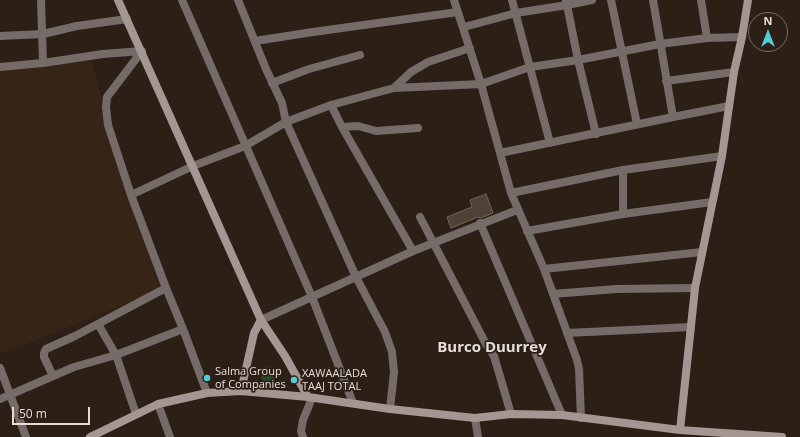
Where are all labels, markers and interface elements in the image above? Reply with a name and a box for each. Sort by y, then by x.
north arrow [748,12,788,52]
text: N [764,13,772,28]
district label: Burco Duurrey [437,339,547,357]
place label: Salma Group of Companies [215,365,286,391]
place label: XAWAALADA TAAJ TOTAL [302,367,367,393]
marker: Salma Group of Companies [202,373,212,383]
marker: XAWAALADA TAAJ TOTAL [289,375,299,385]
scale bar [14,399,92,425]
text: 50 m [19,405,47,422]

